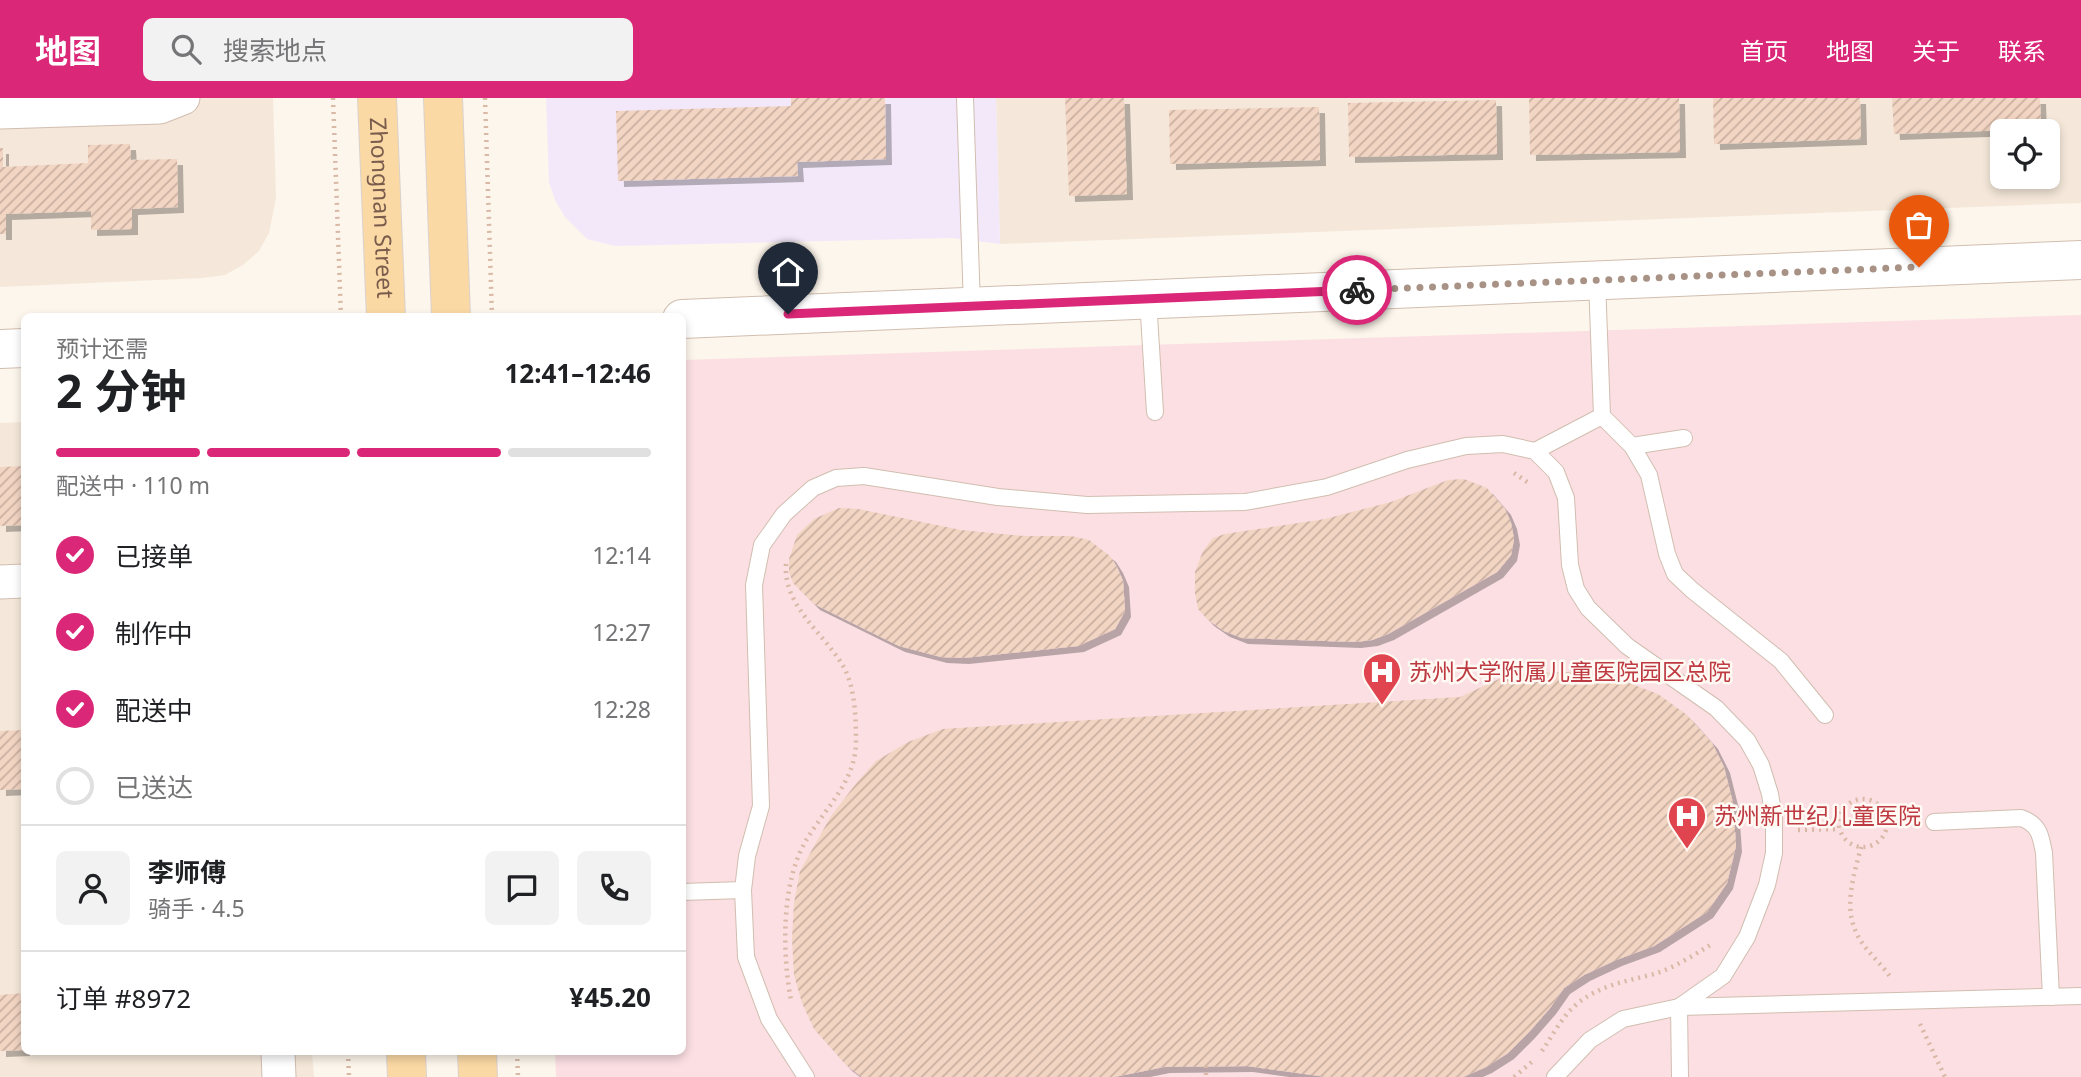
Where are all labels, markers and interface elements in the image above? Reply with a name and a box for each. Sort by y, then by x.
search box [143,18,633,81]
text: 地图 [35,28,101,73]
icon: search [167,30,205,68]
text: 搜索地点 [223,32,327,68]
text: 首页 [1740,34,1788,67]
text: 地图 [1826,34,1874,67]
text: 关于 [1912,34,1960,67]
text: 联系 [1998,34,2046,67]
street label: Zhongnan Street [363,117,402,299]
map controls [1990,119,2060,189]
button: locate [1990,119,2060,189]
pin [1889,195,1949,267]
icon: bag [1900,206,1938,244]
pin [758,242,818,314]
icon: home [769,253,807,291]
courier [1322,255,1392,325]
icon: bike [1338,271,1376,309]
text: 预计还需 [56,332,148,364]
text: 12:41–12:46 [504,355,651,391]
text: 2 分钟 [56,359,186,421]
text: 配送中 · 110 m [56,469,210,501]
icon: check [56,536,94,574]
text: 已接单 [115,538,193,574]
text: 12:14 [592,539,651,571]
icon: check [56,613,94,651]
text: 制作中 [115,615,193,651]
text: 12:27 [592,616,651,648]
hospital icon: 苏州大学附属儿童医院园区总院 [1361,651,1403,706]
place label: 苏州大学附属儿童医院园区总院 [1409,655,1731,687]
icon: check [56,690,94,728]
text: 配送中 [115,692,193,728]
text: 12:28 [592,693,651,725]
text: 已送达 [115,769,193,805]
hospital icon: 苏州新世纪儿童医院 [1666,795,1708,850]
place label: 苏州新世纪儿童医院 [1714,799,1921,831]
button: person [56,851,130,925]
button: chat [485,851,559,925]
button: phone [577,851,651,925]
text: 李师傅 [148,854,226,890]
text: 骑手 · 4.5 [148,892,245,924]
text: ¥45.20 [569,979,651,1015]
text: 订单 #8972 [56,980,191,1016]

